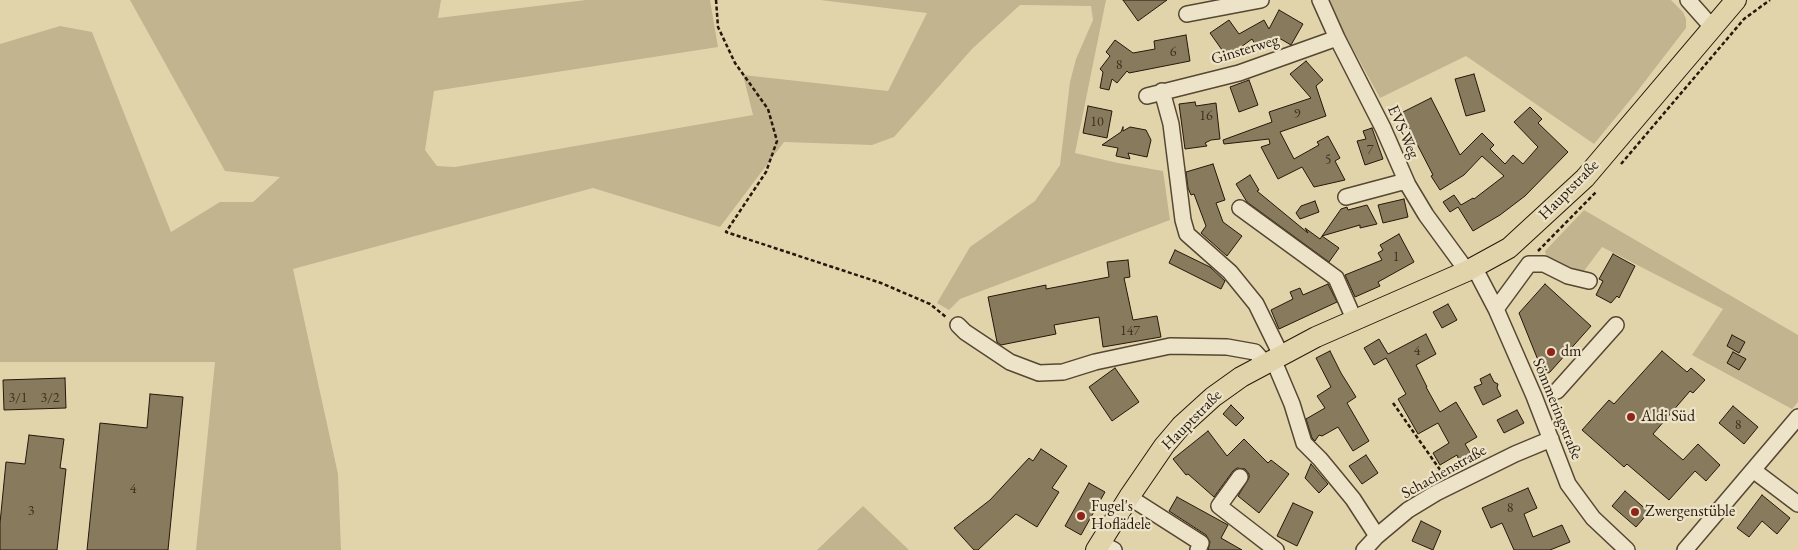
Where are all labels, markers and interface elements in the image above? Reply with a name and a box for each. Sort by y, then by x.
street label: Ginsterweg [1209,31,1281,69]
house number: 6 [1170,44,1176,60]
house number: 8 [1116,57,1122,73]
street label: EVS-Weg [1383,102,1423,162]
house number: 9 [1294,106,1300,122]
house number: 16 [1199,108,1213,124]
house number: 10 [1090,114,1104,130]
house number: 7 [1367,142,1373,158]
house number: 5 [1325,152,1331,168]
street label: Hauptstraße [1535,156,1603,224]
house number: 1 [1393,249,1399,265]
house number: 147 [1120,323,1140,339]
place label: dm [1561,342,1582,362]
house number: 4 [1414,343,1420,359]
marker: dm [1545,346,1557,358]
street label: Sömmeringstraße [1528,356,1586,462]
street label: Hauptstraße [1158,386,1226,454]
house number: 3/1 [8,390,28,406]
house number: 3/2 [40,390,60,406]
place label: Aldi Süd [1641,407,1695,427]
marker: Aldi Süd [1625,411,1637,423]
house number: 8 [1735,417,1741,433]
street label: Schachenstraße [1398,441,1490,503]
house number: 4 [130,481,136,497]
place label: Fugel's Hoflädele [1091,497,1151,535]
house number: 8 [1507,500,1513,516]
place label: Zwergenstüble [1645,502,1735,522]
house number: 3 [28,503,34,519]
marker: Zwergenstüble [1629,506,1641,518]
marker: Fugel's Hoflädele [1075,510,1087,522]

